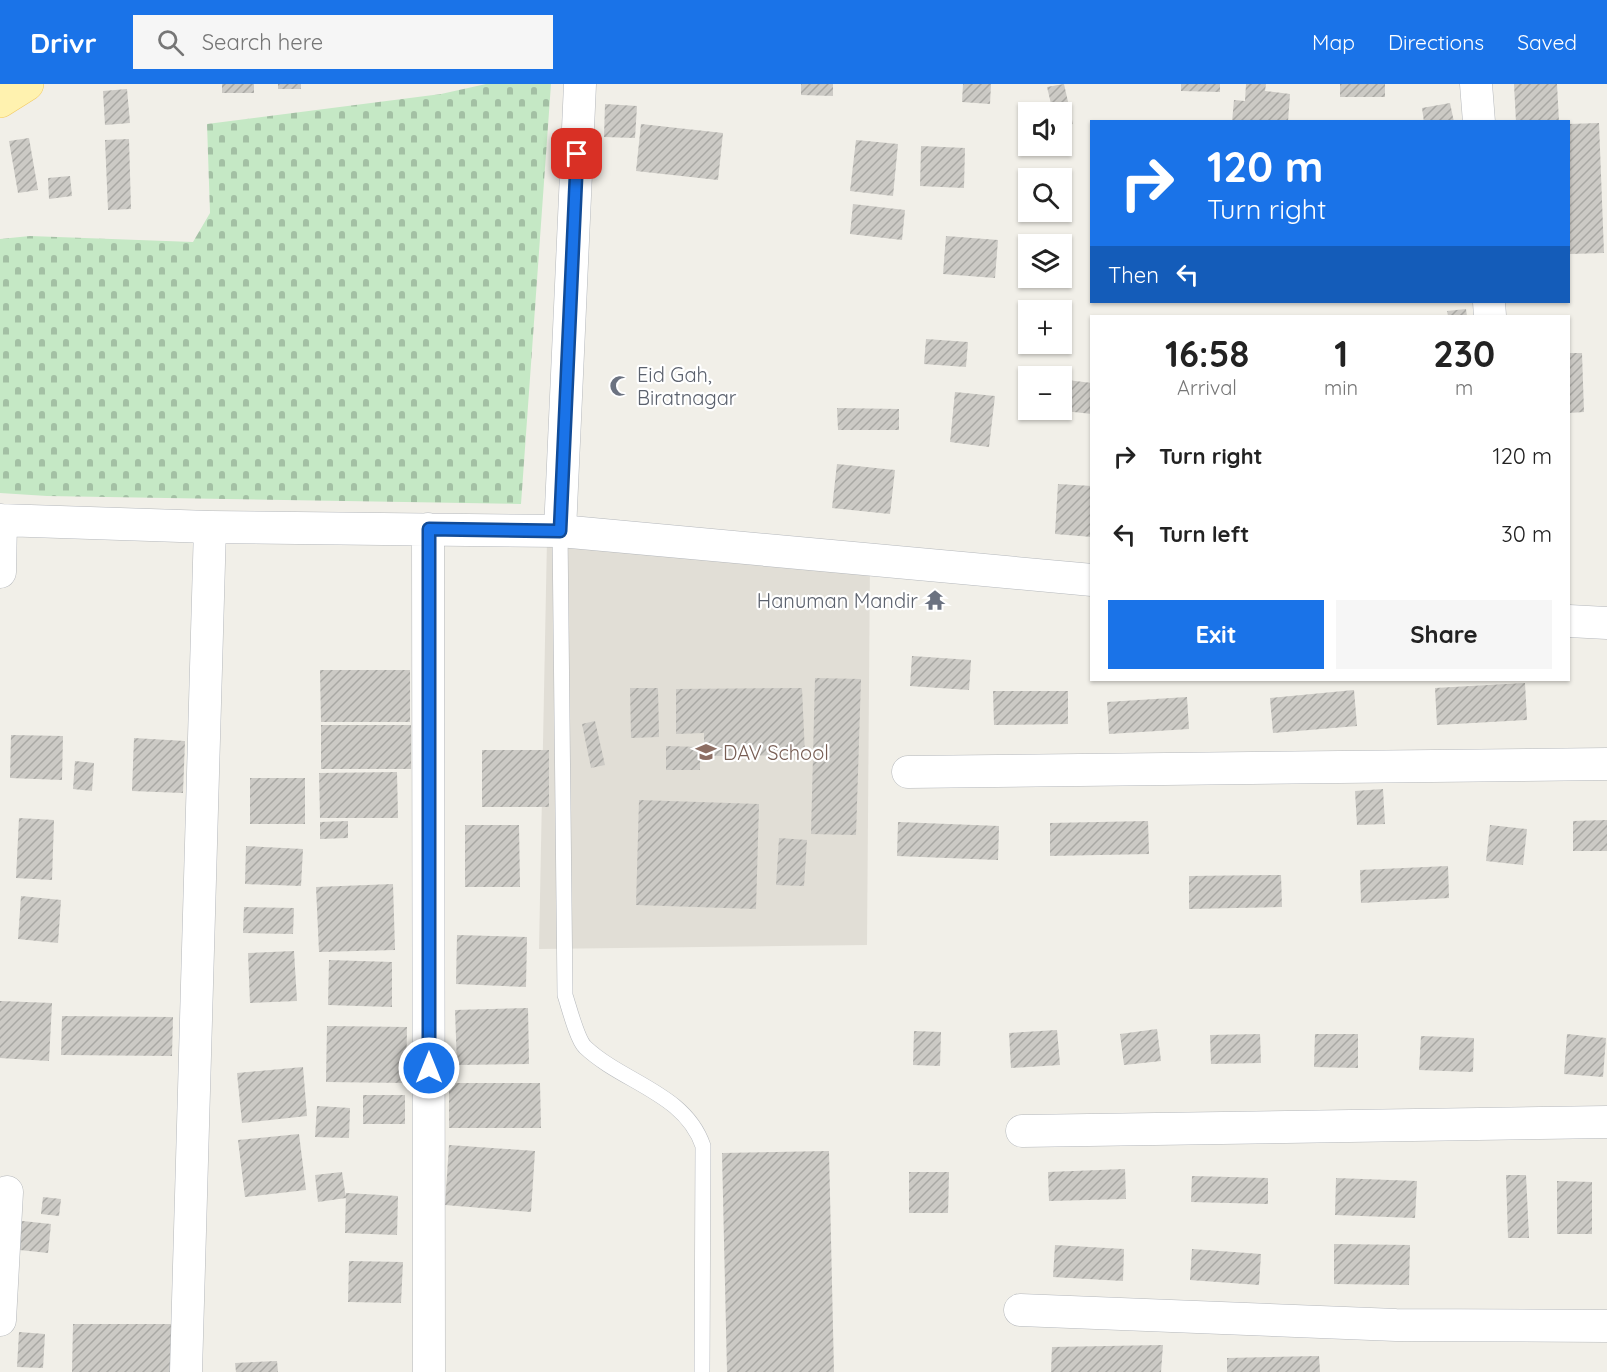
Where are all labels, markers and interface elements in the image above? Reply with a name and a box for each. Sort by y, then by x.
search box [133,15,553,69]
text: Drivr [30,25,97,60]
icon: search [154,26,187,59]
text: Search here [202,28,323,56]
text: Map [1312,29,1355,55]
text: Directions [1388,29,1484,55]
text: Saved [1517,29,1577,55]
map controls [1018,102,1072,420]
button: sound [1018,102,1072,156]
pin [551,128,602,179]
icon: arrive [560,137,593,170]
text: 120 m [1207,140,1324,193]
icon: right [1108,144,1186,222]
button: search [1018,168,1072,222]
text: Turn right [1207,192,1326,226]
button: layers [1018,234,1072,288]
icon: left [1171,258,1204,291]
text: Then [1108,261,1159,289]
button: + [1018,300,1072,354]
text: 16:58 [1165,331,1249,376]
text: 1 [1334,331,1348,376]
text: 230 [1433,331,1495,376]
place label: Eid Gah, Biratnagar [637,362,737,410]
button: − [1018,366,1072,420]
mosque icon: Eid Gah, Biratnagar [608,374,632,398]
text: Arrival [1177,375,1237,400]
text: min [1324,375,1358,400]
text: m [1455,375,1473,400]
icon: right [1108,440,1141,473]
text: Turn right [1159,442,1263,470]
text: 120 m [1493,442,1552,470]
icon: left [1108,518,1141,551]
text: Turn left [1159,520,1249,548]
text: 30 m [1501,520,1552,548]
place label: Hanuman Mandir [757,588,918,613]
temple icon: Hanuman Mandir [923,588,947,612]
button: Exit [1108,600,1324,669]
button: Share [1336,600,1552,669]
school or university icon: DAV School [694,740,718,764]
place label: DAV School [723,740,829,765]
position arrow [397,1036,461,1100]

